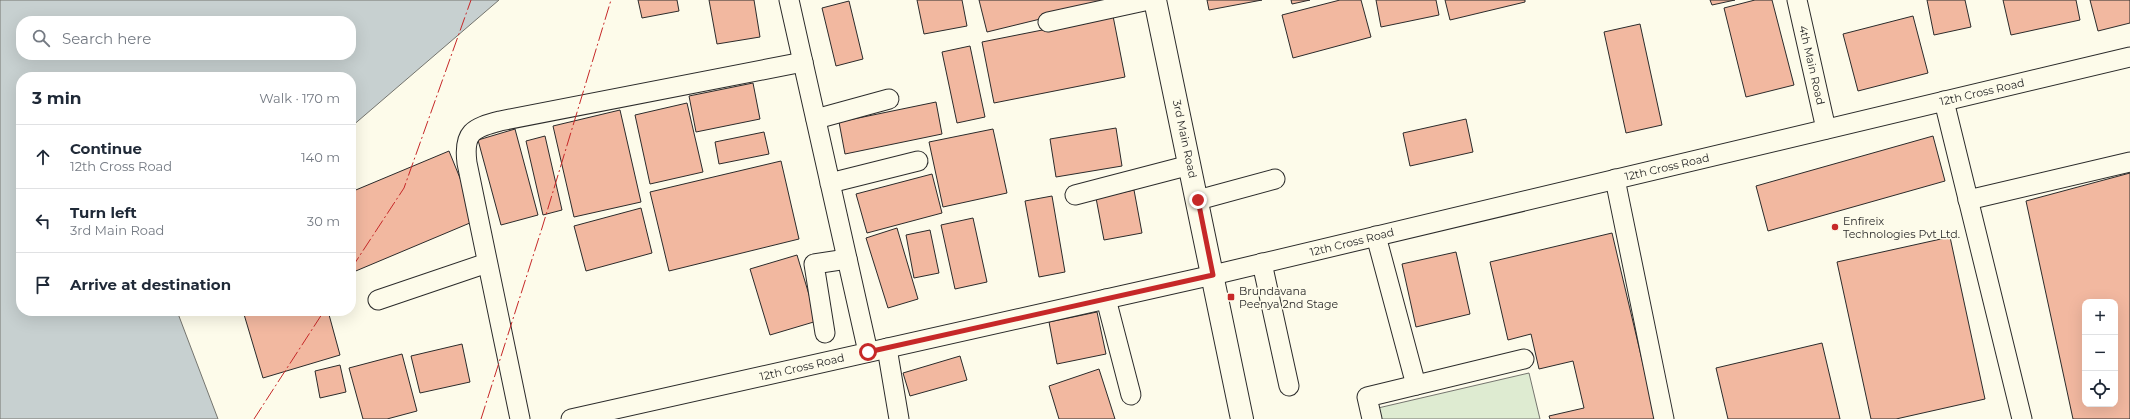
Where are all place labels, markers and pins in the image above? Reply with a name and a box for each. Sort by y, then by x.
place label: Enfireix Technologies Pvt Ltd. [1843,214,1960,241]
marker: Enfireix Technologies Pvt Ltd. [1830,222,1840,232]
place label: Brundavana Peenya 2nd Stage [1239,284,1338,311]
marker: Brundavana Peenya 2nd Stage [1226,292,1236,302]

